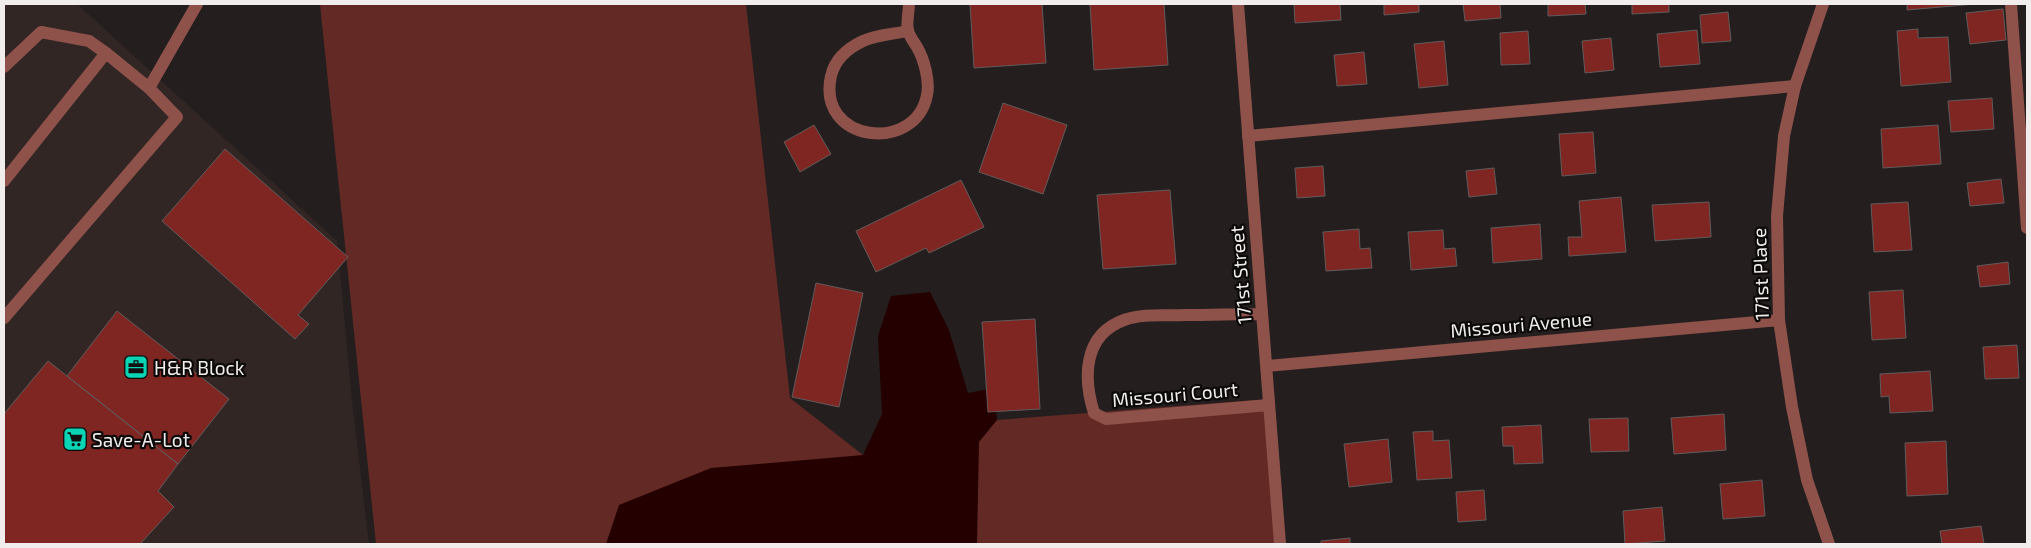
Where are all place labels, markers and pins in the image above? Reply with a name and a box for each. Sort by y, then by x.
office icon: H&R Block [123,354,149,380]
place label: H&R Block [154,356,245,379]
supermarket icon: Save-A-Lot [62,426,88,452]
place label: Save-A-Lot [92,428,190,451]

